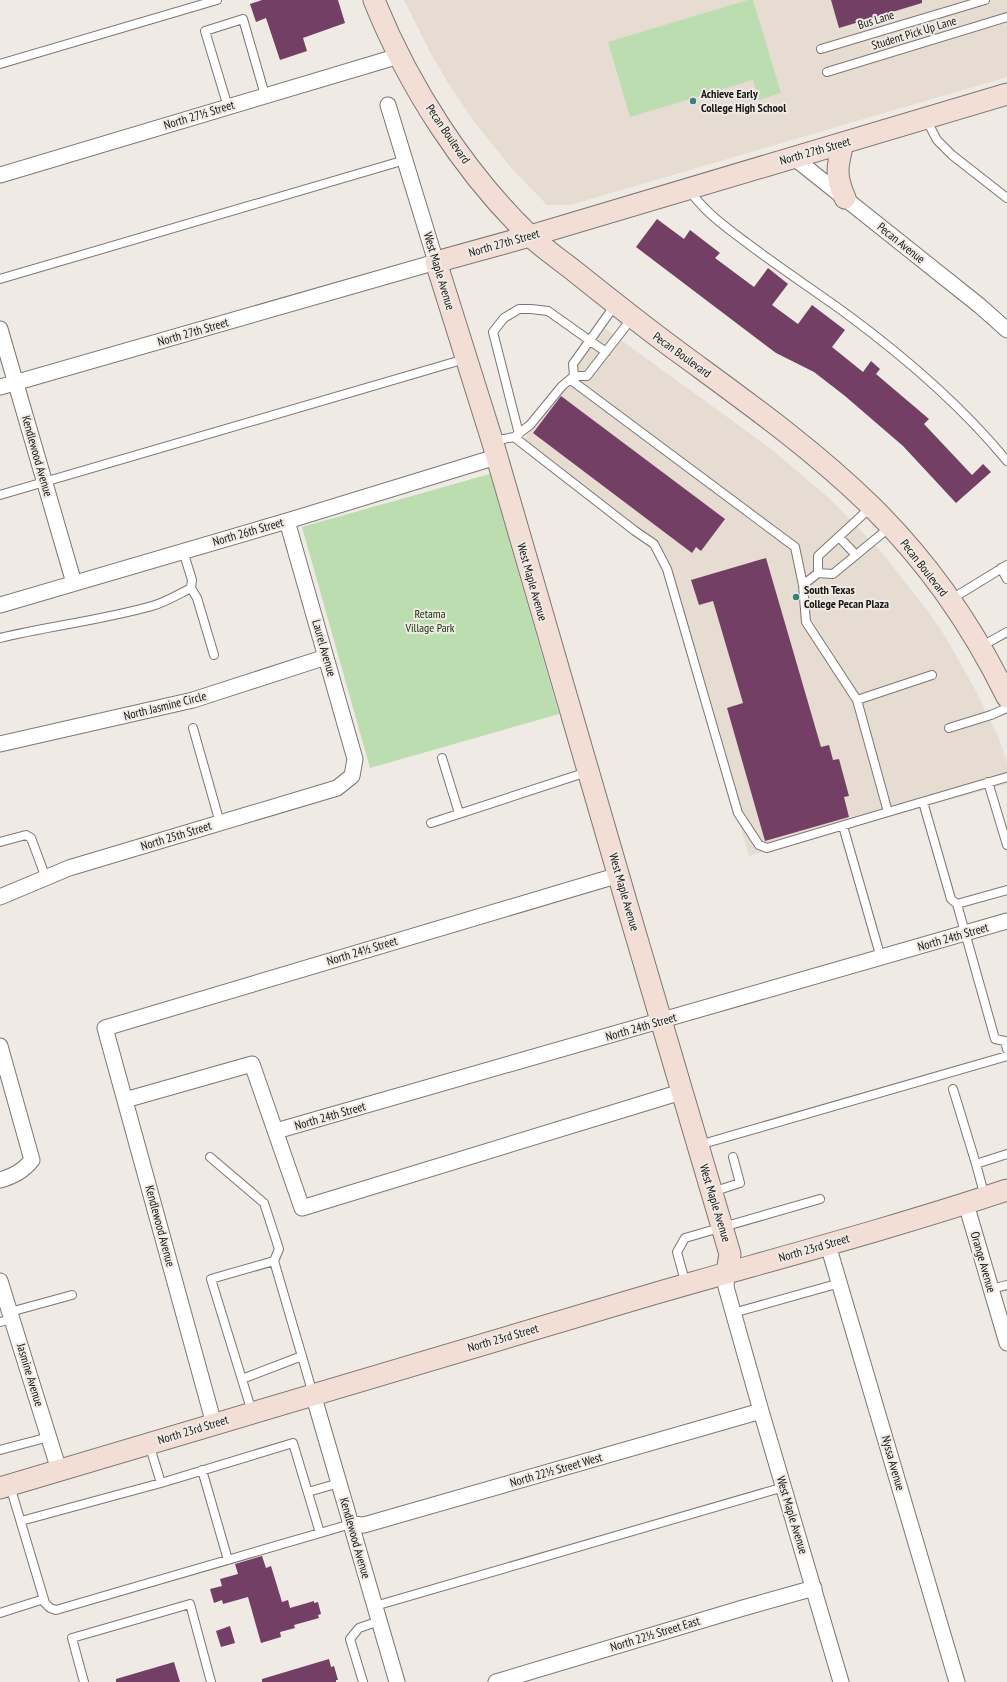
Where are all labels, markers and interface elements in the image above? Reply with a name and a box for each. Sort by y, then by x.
street label: Bus Lane [856,7,896,32]
street label: Student Pick Up Lane [870,12,958,53]
place label: Achieve Early College High School [700,86,786,115]
street label: North 27½ Street [162,96,237,132]
marker: Achieve Early College High School [688,96,698,106]
street label: Pecan Boulevard [423,101,474,166]
street label: North 27th Street [778,133,853,168]
street label: Pecan Avenue [875,219,928,266]
street label: North 27th Street [467,225,542,260]
street label: West Maple Avenue [421,230,458,312]
street label: North 27th Street [156,314,231,349]
street label: Pecan Boulevard [650,328,714,381]
street label: Kendlewood Avenue [19,414,56,498]
street label: North 26th Street [211,514,286,549]
street label: Pecan Boulevard [897,536,951,599]
street label: West Maple Avenue [514,541,551,623]
place label: South Texas College Pecan Plaza [804,582,889,611]
marker: South Texas College Pecan Plaza [791,592,801,602]
park label: Retama Village Park [404,606,455,635]
street label: Laurel Avenue [309,618,340,678]
street label: North Jasmine Circle [122,688,208,723]
street label: North 25th Street [139,817,214,853]
street label: West Maple Avenue [606,851,643,933]
street label: North 24th Street [916,919,991,954]
street label: North 24½ Street [325,932,400,968]
street label: North 24th Street [604,1009,679,1044]
street label: North 24th Street [293,1098,368,1133]
street label: West Maple Avenue [697,1162,734,1244]
street label: Kendlewood Avenue [142,1184,179,1268]
street label: North 23rd Street [777,1230,852,1265]
street label: Orange Avenue [968,1230,999,1294]
street label: North 23rd Street [466,1320,541,1355]
street label: Jasmine Avenue [14,1341,47,1408]
street label: North 23rd Street [156,1411,231,1447]
street label: Nyssa Avenue [878,1434,908,1492]
street label: North 22½ Street West [508,1449,604,1490]
street label: West Maple Avenue [774,1474,811,1556]
street label: Kendlewood Avenue [337,1496,374,1580]
street label: North 22½ Street East [608,1613,702,1654]

